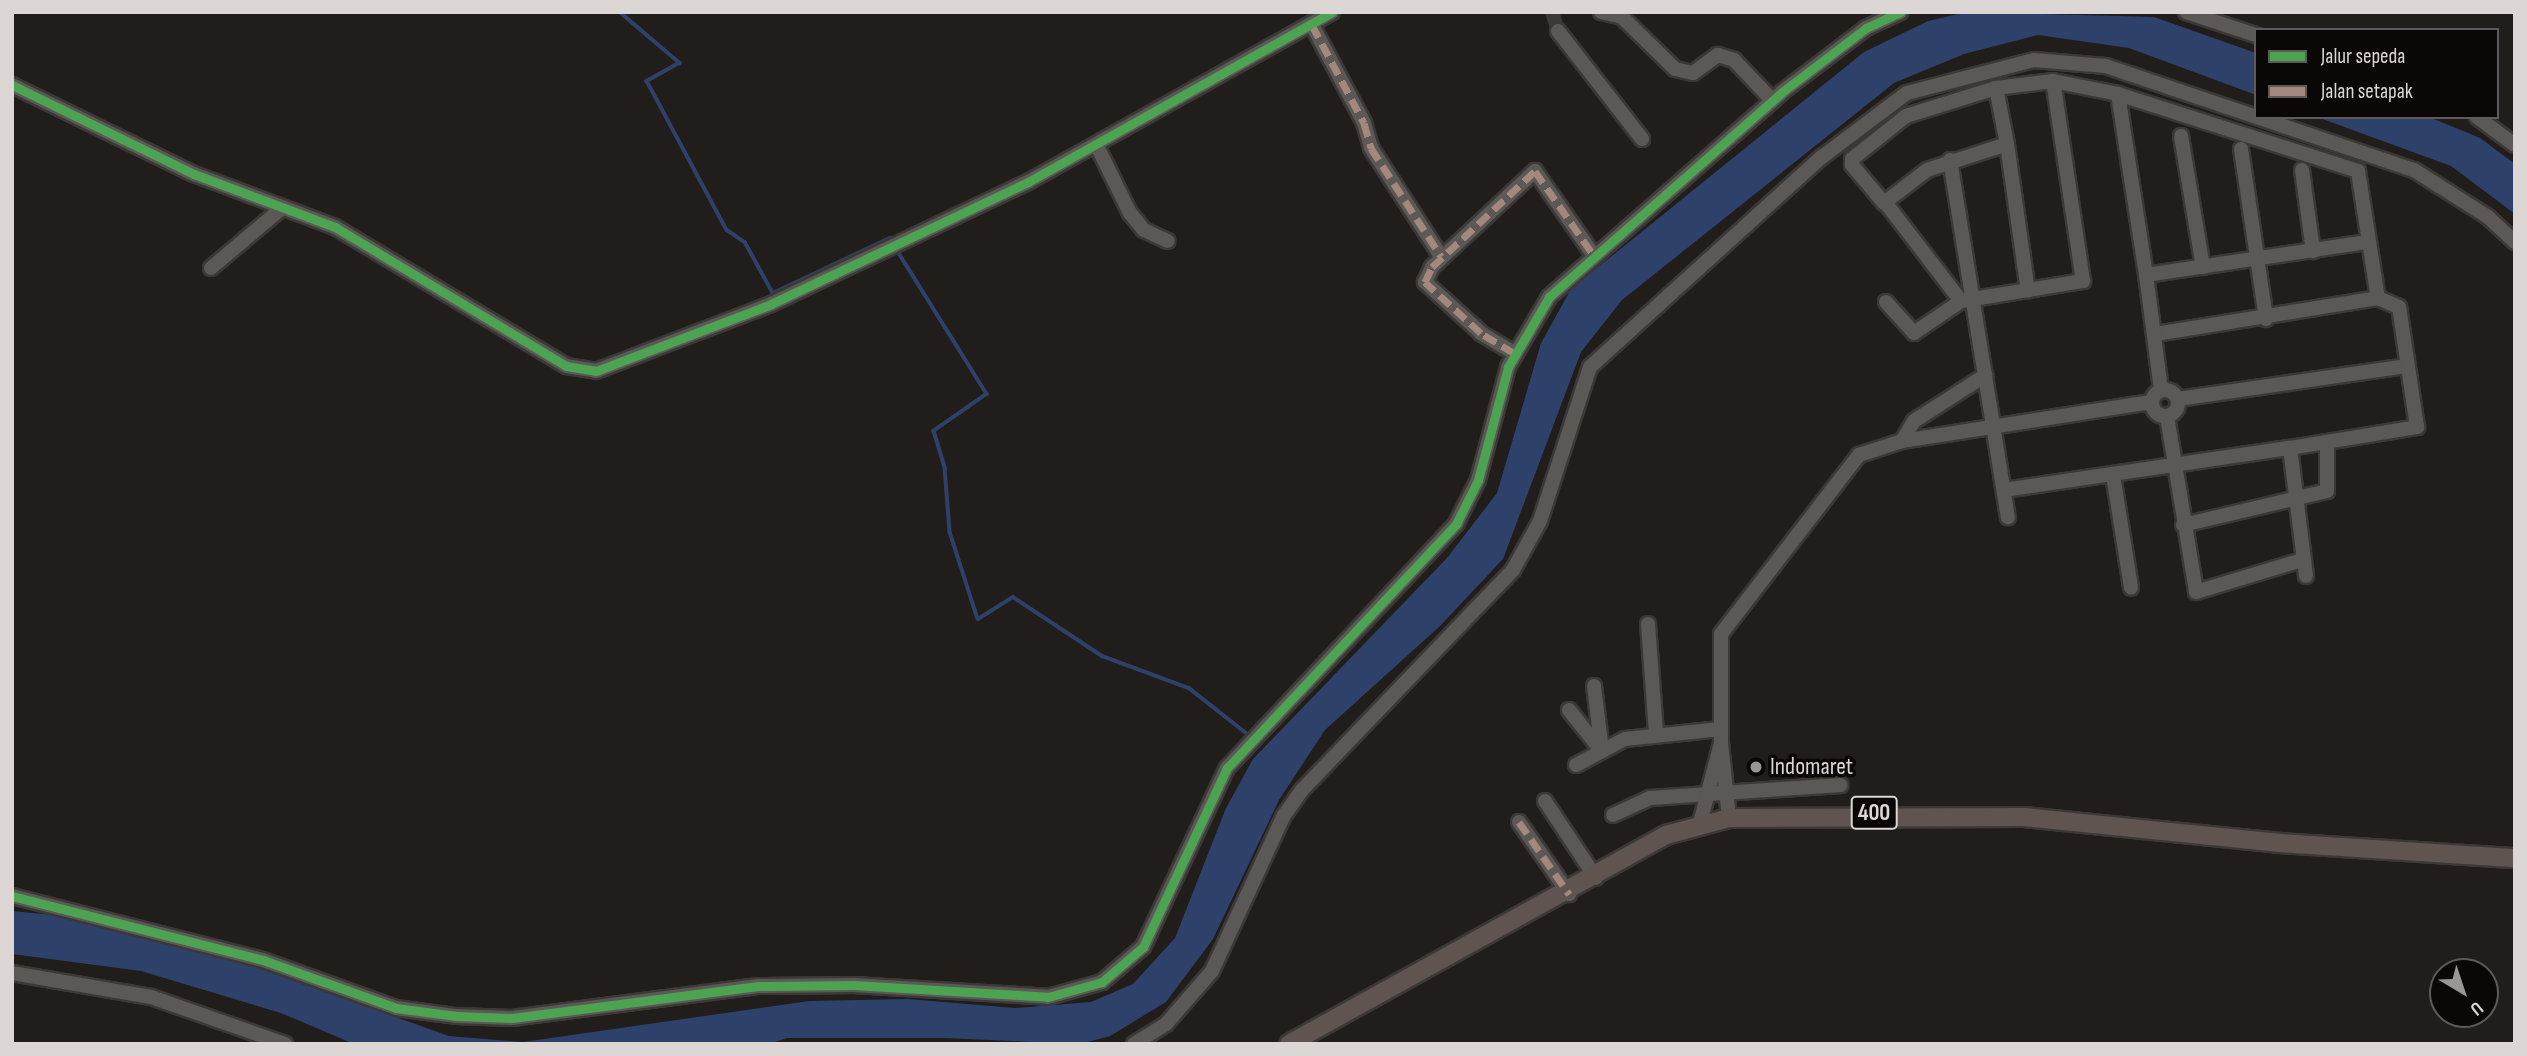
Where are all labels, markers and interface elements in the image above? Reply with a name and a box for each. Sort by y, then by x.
legend [2254,28,2499,119]
text: Jalur sepeda [2321,44,2405,69]
text: Jalan setapak [2321,79,2413,104]
place label: Indomaret [1770,753,1853,781]
marker: Indomaret [1748,759,1764,775]
road number: 400 [1850,793,1898,832]
north arrow [2429,958,2499,1028]
text: U [2465,996,2487,1020]

